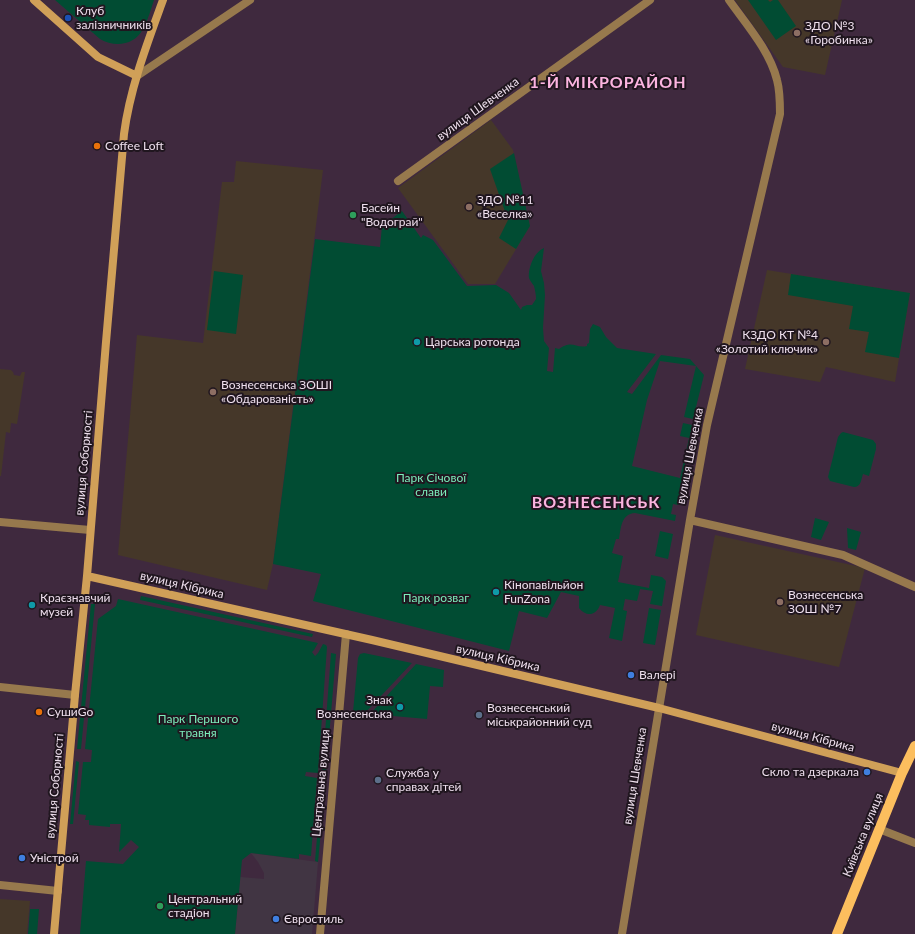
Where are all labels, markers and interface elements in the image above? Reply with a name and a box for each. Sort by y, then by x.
place label: Клуб залізничників [76,4,151,32]
marker: Клуб залізничників [63,13,73,23]
place label: ЗДО №3 «Горобинка» [805,19,873,47]
marker: ЗДО №3 «Горобинка» [792,28,802,38]
district label: 1-Й МІКРОРАЙОН [529,73,687,93]
street label: вулиця Шевченка [434,74,522,144]
place label: Coffee Loft [105,139,164,153]
marker: Coffee Loft [92,141,102,151]
place label: ЗДО №11 «Веселка» [477,193,534,221]
place label: Басейн "Водограй" [361,201,423,229]
marker: ЗДО №11 «Веселка» [464,202,474,212]
marker: Басейн "Водограй" [348,210,358,220]
place label: КЗДО КТ №4 «Золотий ключик» [716,328,818,356]
place label: Царська ротонда [425,335,520,349]
marker: Царська ротонда [412,337,422,347]
marker: КЗДО КТ №4 «Золотий ключик» [821,337,831,347]
place label: Вознесенська ЗОШІ «Обдарованість» [221,378,332,406]
marker: Вознесенська ЗОШІ «Обдарованість» [208,387,218,397]
street label: вулиця Шевченка [674,406,706,506]
street label: вулиця Соборності [72,410,96,516]
park label: Парк Січової слави [396,471,466,499]
district label: ВОЗНЕСЕНСЬК [532,493,660,513]
street label: вулиця Кібрика [139,568,225,602]
place label: Кінопавільйон FunZona [504,578,583,606]
marker: Кінопавільйон FunZona [491,587,501,597]
place label: Вознесенська ЗОШ №7 [788,588,863,616]
place label: Краєзнавчий музей [40,591,110,619]
park label: Парк розваг [403,591,469,605]
marker: Вознесенська ЗОШ №7 [775,597,785,607]
marker: Краєзнавчий музей [27,600,37,610]
street label: вулиця Кібрика [455,641,541,675]
place label: Валері [639,668,676,682]
marker: Валері [626,670,636,680]
place label: Знак Вознесенська [317,693,392,721]
place label: Вознесенський міськрайонний суд [487,701,592,729]
marker: Знак Вознесенська [395,702,405,712]
place label: СушиGo [47,705,93,719]
marker: СушиGo [34,707,44,717]
marker: Вознесенський міськрайонний суд [474,710,484,720]
park label: Парк Першого травня [158,712,238,740]
street label: вулиця Кібрика [770,719,856,755]
street label: вулиця Шевченка [620,726,650,826]
street label: Центральна вулиця [309,729,333,837]
street label: вулиця Соборності [43,733,67,839]
place label: Скло та дзеркала [762,765,859,779]
place label: Служба у справах дітей [386,766,461,794]
marker: Скло та дзеркала [862,767,872,777]
marker: Служба у справах дітей [373,775,383,785]
street label: Київська вулиця [840,791,886,879]
place label: Уністрой [30,851,79,865]
marker: Уністрой [17,853,27,863]
place label: Центральний стадіон [168,892,242,920]
marker: Центральний стадіон [155,901,165,911]
place label: Євростиль [284,912,343,926]
marker: Євростиль [271,914,281,924]

